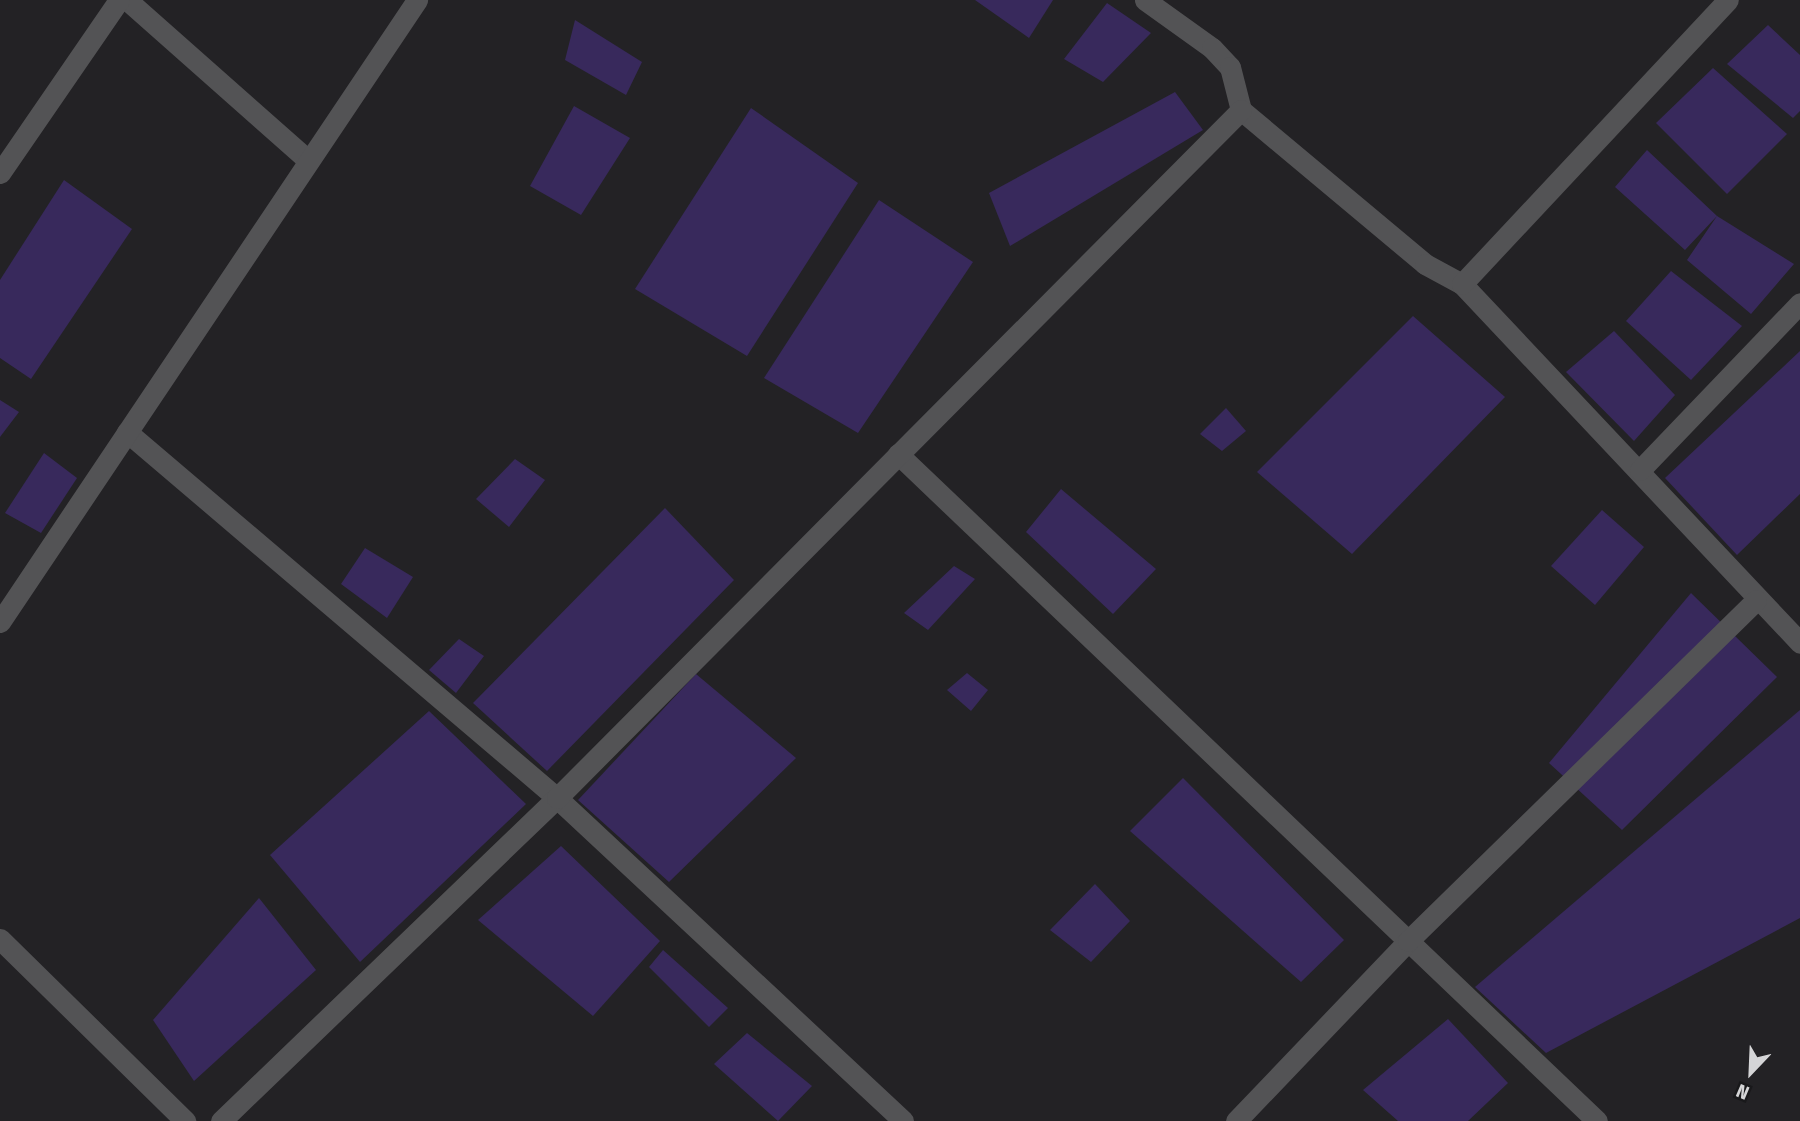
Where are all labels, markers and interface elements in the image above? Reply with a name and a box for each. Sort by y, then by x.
north arrow [1716,1037,1786,1107]
text: N [1733,1079,1752,1105]

